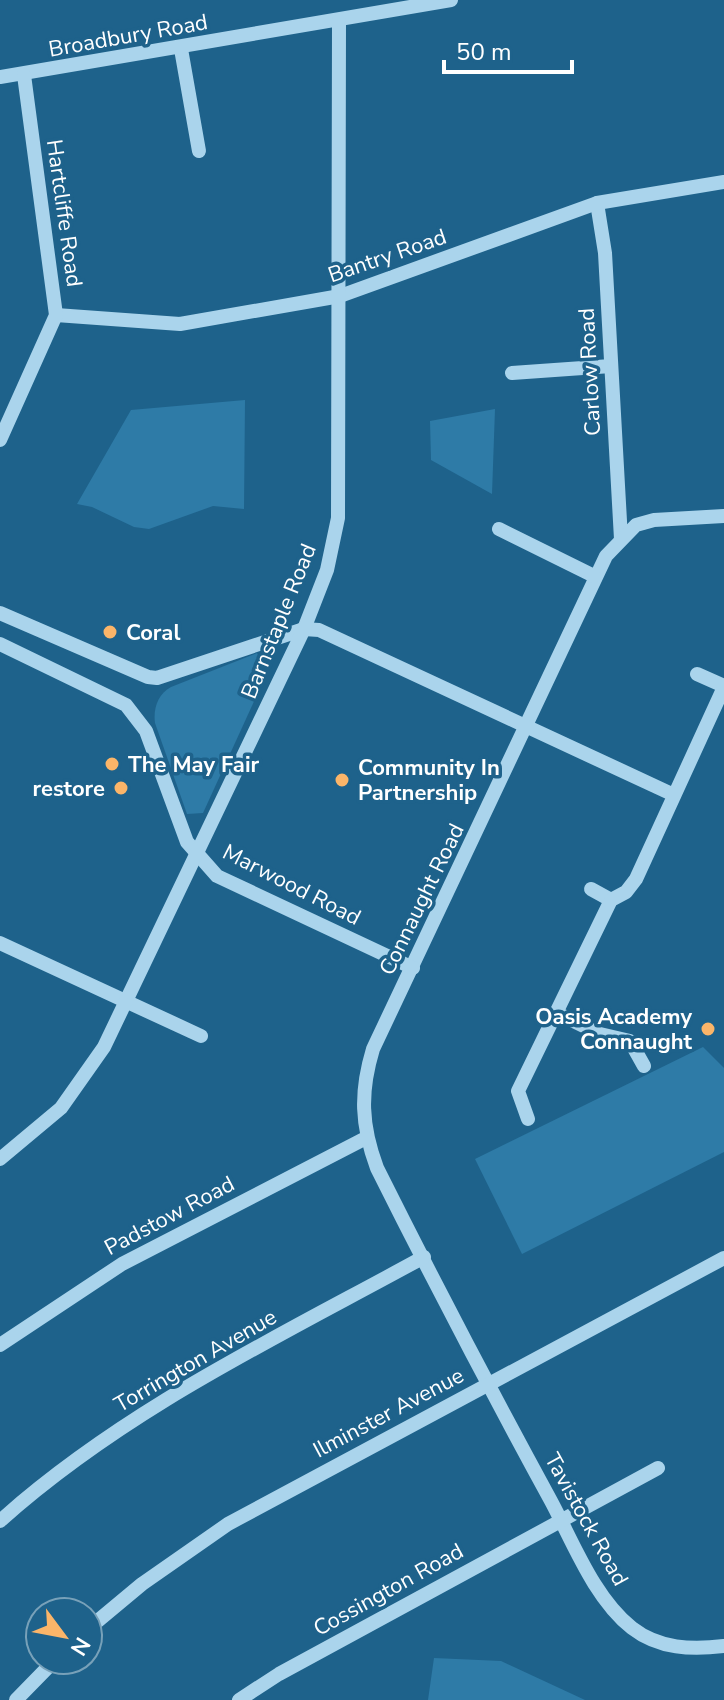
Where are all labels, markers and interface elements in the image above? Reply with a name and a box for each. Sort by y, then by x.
street label: Broadbury Road [46,7,210,65]
scale bar [444,24,572,74]
text: 50 m [456,36,512,68]
street label: Hartcliffe Road [39,137,89,289]
street label: Bantry Road [324,222,451,290]
street label: Carlow Road [572,307,608,437]
street label: Barnstaple Road [234,539,324,703]
place label: Coral [126,618,180,648]
marker: Coral [101,623,119,641]
place label: The May Fair [128,750,259,780]
place label: Community In Partnership [358,753,500,808]
marker: The May Fair [103,755,121,773]
marker: Community In Partnership [333,771,351,789]
place label: restore [33,774,105,804]
marker: restore [112,779,130,797]
street label: Connaught Road [372,819,472,980]
street label: Marwood Road [217,837,366,933]
place label: Oasis Academy Connaught [535,1002,693,1057]
marker: Oasis Academy Connaught [699,1020,717,1038]
street label: Padstow Road [99,1169,240,1263]
street label: Torrington Avenue [109,1302,282,1420]
street label: Ilminster Avenue [308,1360,469,1465]
street label: Tavistock Road [537,1448,635,1591]
street label: Cossington Road [308,1536,469,1643]
north arrow [24,1596,104,1676]
text: N [63,1631,97,1661]

